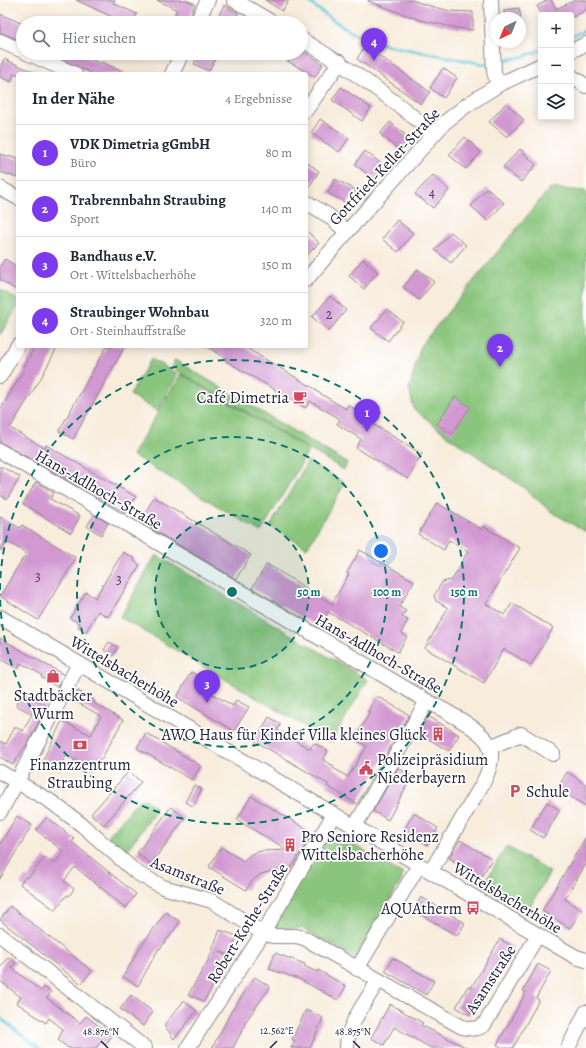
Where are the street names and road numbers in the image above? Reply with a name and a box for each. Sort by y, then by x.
street label: Gottfried-Keller-Straße [324,103,445,230]
street label: Hans-Adlhoch-Straße [31,445,166,535]
street label: Hans-Adlhoch-Straße [311,609,446,699]
street label: Wittelsbacherhöhe [65,630,183,713]
street label: Asamstraße [146,851,228,901]
street label: Wittelsbacherhöhe [448,856,566,939]
street label: Robert-Kothe-Straße [202,859,294,988]
street label: Asamstraße [460,941,521,1019]

